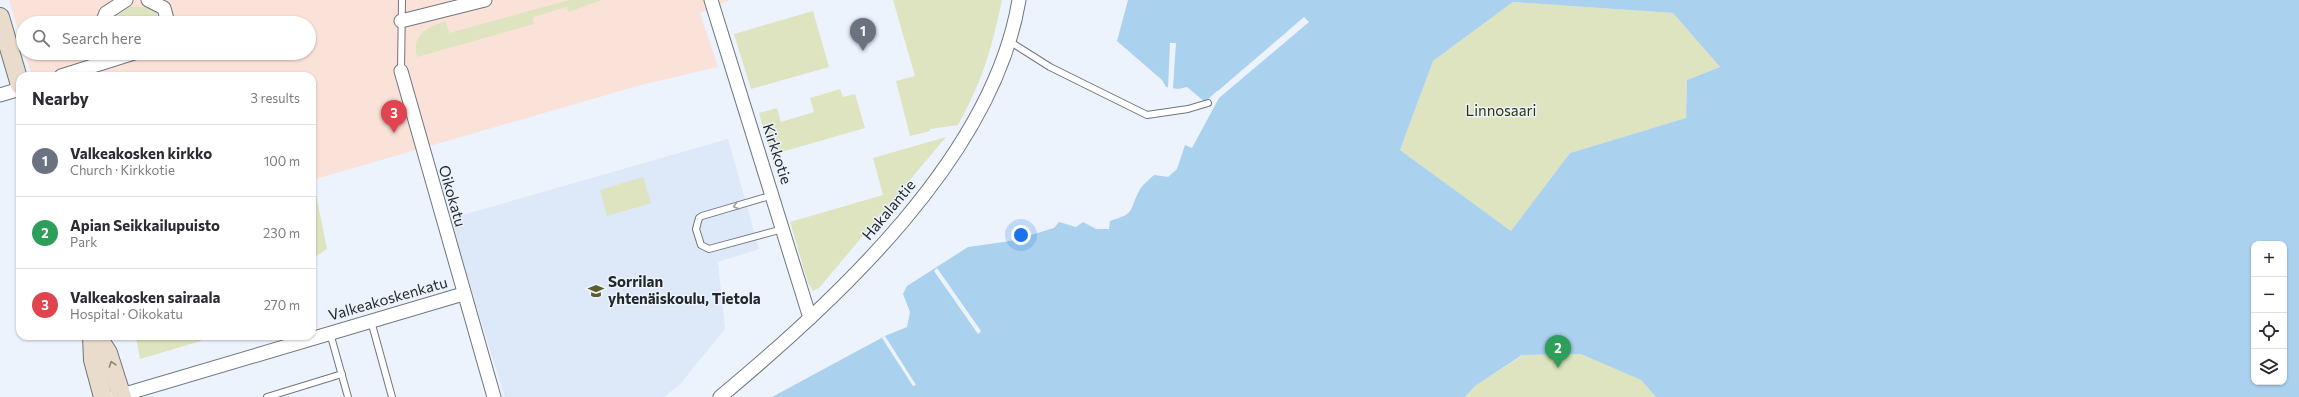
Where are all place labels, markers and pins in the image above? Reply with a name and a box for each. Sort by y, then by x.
pin: 1 [850,18,876,51]
pin: 3 [381,100,407,133]
place label: Sorrilan yhtenäiskoulu, Tietola [608,272,761,307]
school or university icon: Sorrilan yhtenäiskoulu, Tietola [587,282,605,300]
pin: 2 [1545,335,1571,368]

